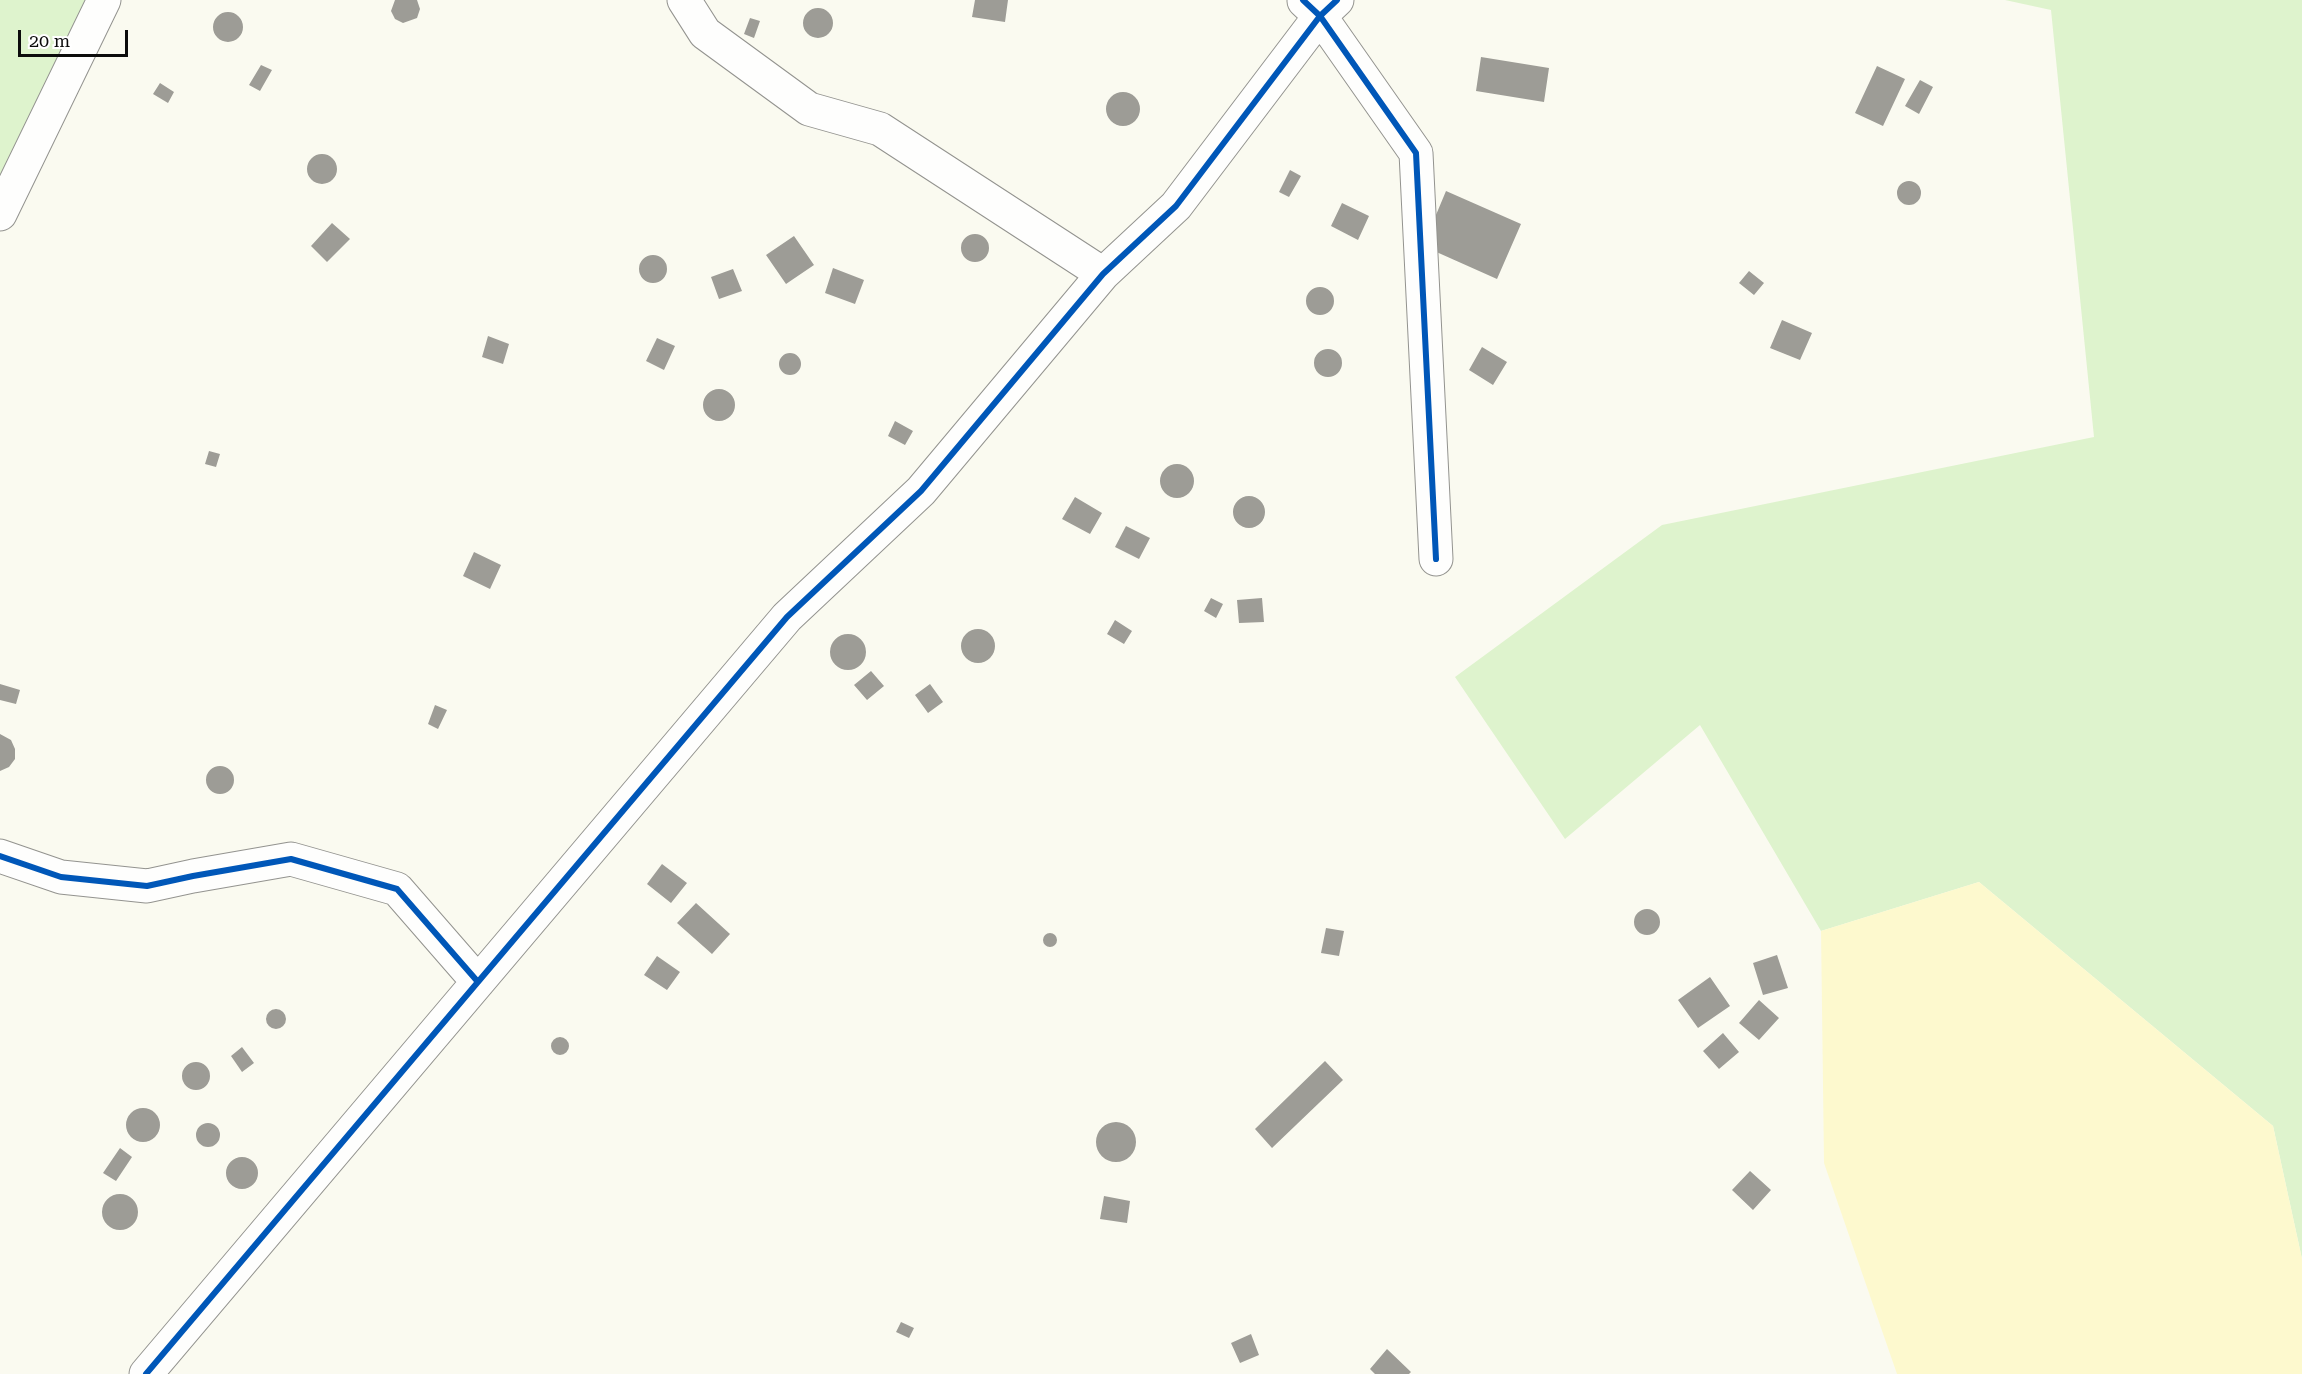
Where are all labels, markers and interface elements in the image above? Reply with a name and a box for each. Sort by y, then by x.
scale bar [21,18,130,56]
text: 20 m [29,30,70,51]

